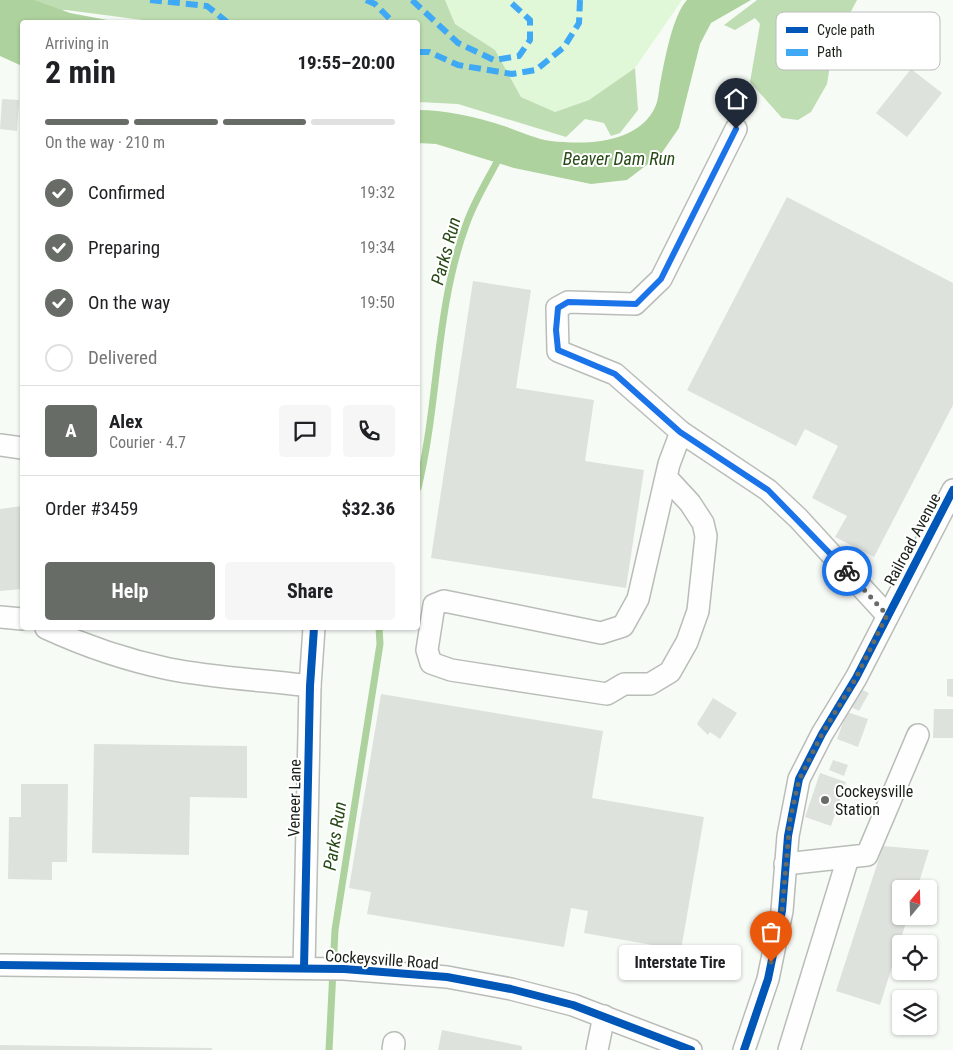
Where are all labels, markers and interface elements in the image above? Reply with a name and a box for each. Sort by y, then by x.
legend [776,12,940,70]
text: Cycle path [817,22,875,38]
text: Arriving in [45,34,109,53]
text: Path [817,44,842,60]
text: 19:55–20:00 [297,51,395,74]
text: 2 min [45,53,116,91]
pin [715,78,757,129]
icon: home [722,85,750,113]
text: On the way · 210 m [45,133,165,152]
water label: Beaver Dam Run [563,148,675,169]
icon: check [45,179,73,207]
text: Confirmed [88,181,165,204]
text: 19:32 [360,183,395,202]
water label: Parks Run [426,215,465,287]
icon: check [45,234,73,262]
text: Preparing [88,236,160,259]
text: 19:34 [360,238,395,257]
icon: check [45,289,73,317]
text: On the way [88,291,170,314]
text: 19:50 [360,293,395,312]
text: Delivered [88,346,157,369]
button: chat [279,405,331,457]
button: phone [343,405,395,457]
text: Alex [109,410,143,433]
text: A [65,419,77,442]
text: Courier · 4.7 [109,433,186,452]
street label: Railroad Avenue [880,490,945,589]
text: Order #3459 [45,497,138,520]
text: $32.36 [341,497,395,520]
courier [822,546,872,596]
icon: bike [833,557,861,585]
button: Help [45,562,215,620]
button: Share [225,562,395,620]
street label: Veneer Lane [284,759,305,837]
place label: Cockeysville Station [835,782,913,819]
marker: Cockeysville Station [819,794,831,806]
water label: Parks Run [319,800,350,872]
north arrow [892,880,938,925]
map controls [892,880,937,1035]
pin [750,911,792,962]
icon: bag [757,918,785,946]
button: locate [892,935,937,980]
callout: Interstate Tire [618,944,741,980]
street label: Cockeysville Road [324,946,440,973]
text: Interstate Tire [634,953,726,972]
button: layers [892,990,937,1035]

